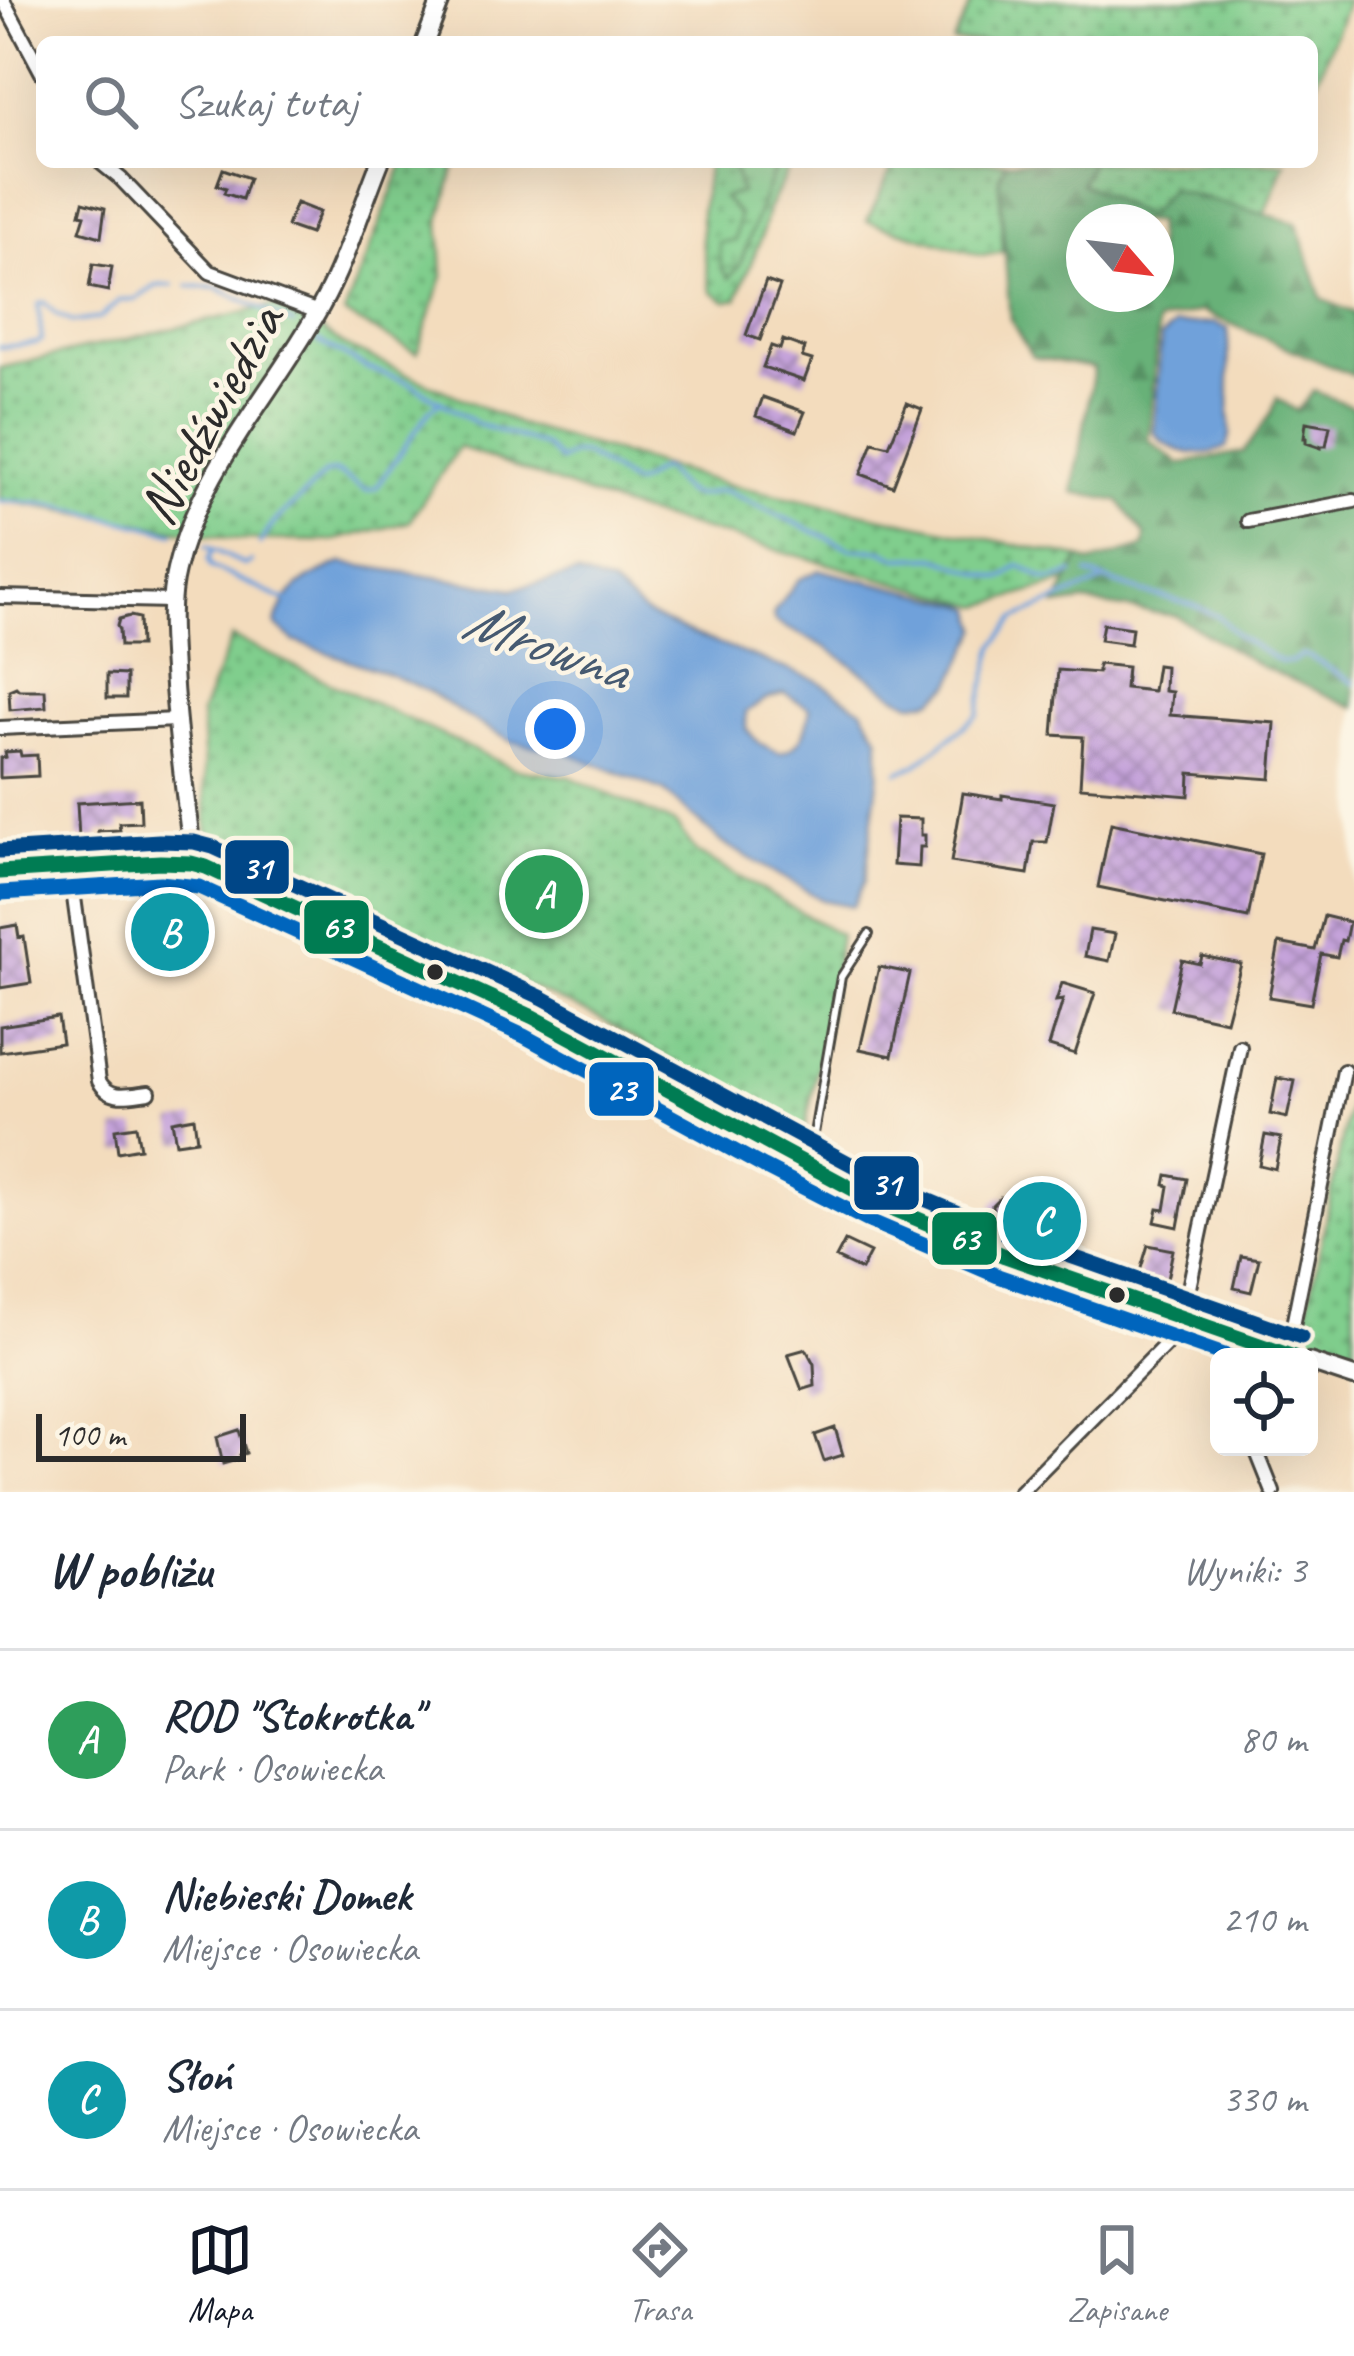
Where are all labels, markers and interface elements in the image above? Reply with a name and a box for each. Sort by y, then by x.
search box [36,36,1318,168]
icon: search [78,69,144,135]
text: Szukaj tutaj [174,74,357,131]
north arrow [1066,204,1174,312]
street label: Niedźwiedzia [120,288,302,536]
water label: Mrowna [454,581,642,709]
your location [525,699,585,759]
line badge: 31 [223,838,291,896]
text: 31 [242,847,275,889]
pin: A [505,849,583,939]
pin: B [131,887,209,977]
line badge: 63 [302,898,371,956]
text: 63 [322,906,355,948]
unlabelled marker [424,961,446,983]
line badge: 23 [587,1060,656,1118]
text: 23 [606,1069,639,1111]
line badge: 31 [852,1154,921,1212]
text: 31 [871,1163,904,1205]
pin: C [1003,1176,1081,1266]
line badge: 63 [930,1210,999,1267]
text: 63 [949,1218,982,1260]
unlabelled marker [1106,1284,1128,1306]
map controls [1210,1348,1318,1456]
button: locate [1210,1348,1318,1456]
scale bar [36,1408,246,1461]
text: 100 m [54,1414,125,1456]
text: W pobliżu [48,1538,211,1602]
text: Wyniki: 3 [1183,1546,1306,1595]
text: ROD "Stokrotka" [162,1687,422,1744]
text: A [77,1715,97,1764]
text: 80 m [1240,1715,1306,1764]
text: Park · Osowiecka [162,1744,383,1793]
text: Niebieski Domek [162,1867,411,1924]
text: B [77,1895,97,1944]
text: 210 m [1222,1895,1306,1944]
text: Miejsce · Osowiecka [162,1924,418,1973]
text: Słoń [162,2047,231,2104]
text: C [78,2075,96,2124]
text: 330 m [1222,2075,1306,2124]
text: Miejsce · Osowiecka [162,2104,418,2153]
tab: Mapa [187,2217,253,2331]
tab: Trasa [627,2217,693,2331]
tab: Zapisane [1067,2217,1167,2331]

